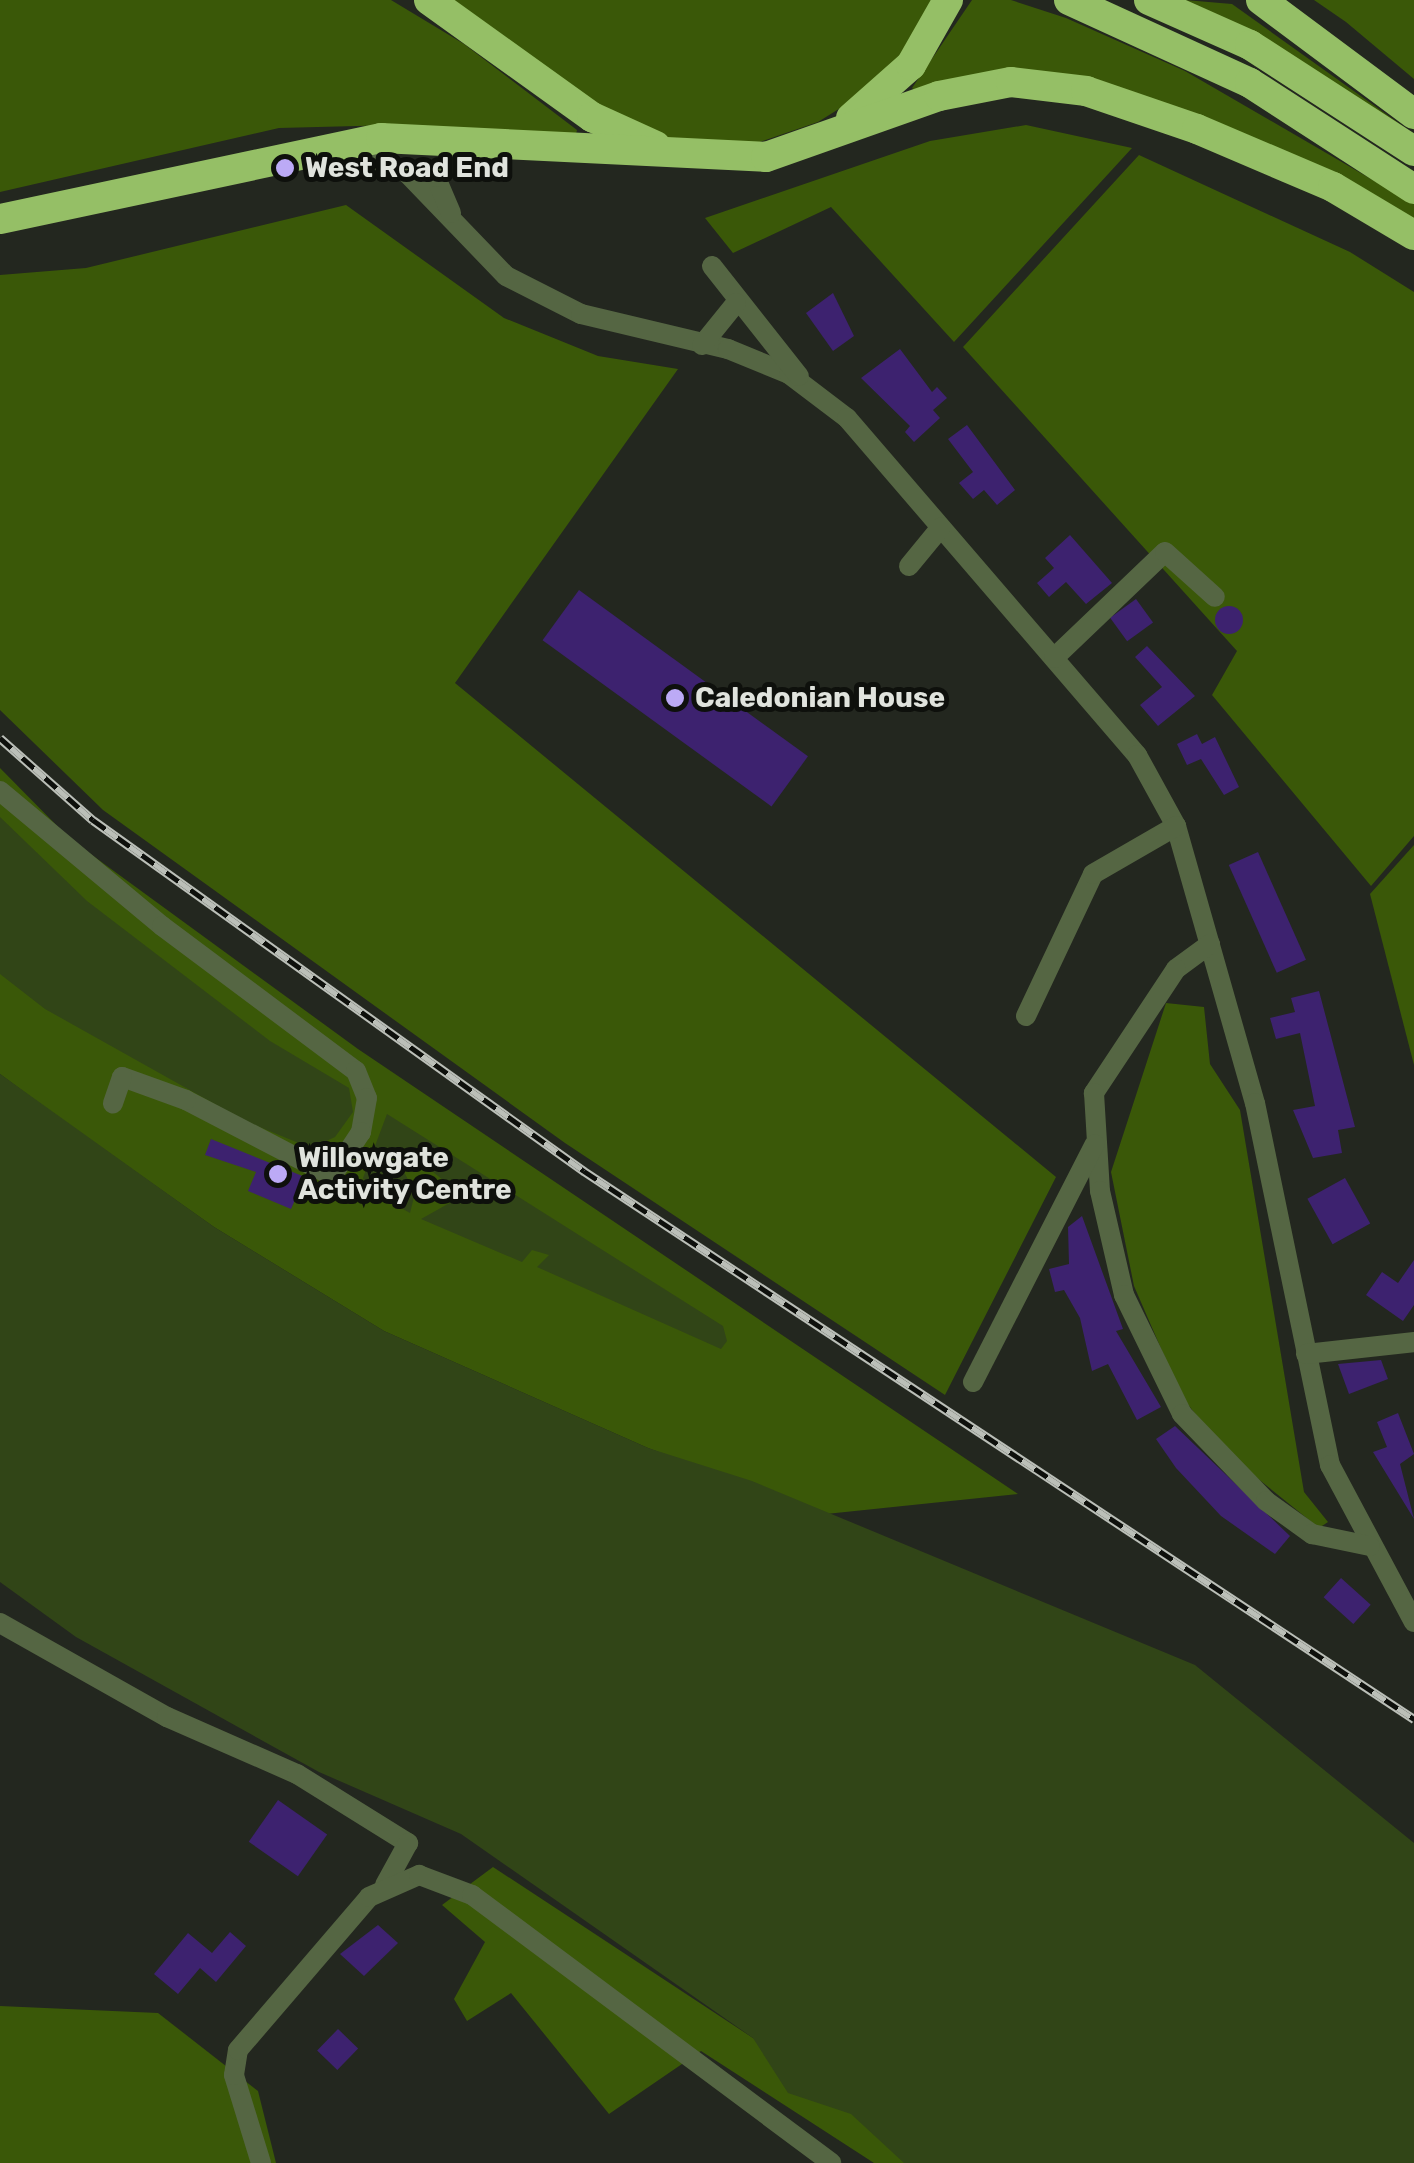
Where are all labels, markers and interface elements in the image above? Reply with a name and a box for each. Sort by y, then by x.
place label: West Road End [305,151,509,185]
marker: West Road End [274,157,296,179]
place label: Caledonian House [695,681,945,715]
marker: Caledonian House [664,687,686,709]
place label: Willowgate Activity Centre [298,1141,512,1207]
marker: Willowgate Activity Centre [267,1163,289,1185]

